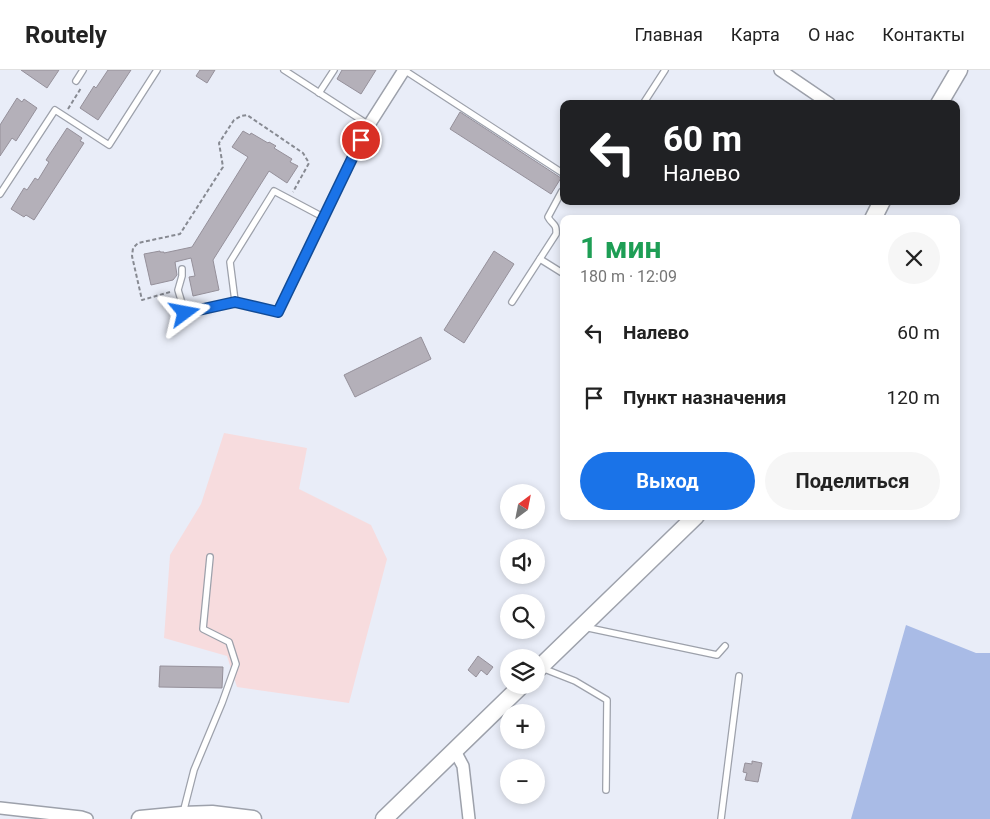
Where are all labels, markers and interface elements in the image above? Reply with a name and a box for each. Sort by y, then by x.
text: Routely [25,21,107,49]
text: Главная [634,24,703,45]
text: Карта [731,24,780,45]
text: О нас [808,24,854,45]
text: Контакты [882,24,965,45]
pin [340,119,382,161]
text: 60 m [663,119,742,160]
icon: left [580,120,645,185]
icon: arrive [347,126,375,154]
text: Налево [663,161,740,186]
text: 1 мин [580,230,661,265]
button: close [888,232,940,284]
text: 180 m · 12:09 [580,267,677,286]
position arrow [158,286,210,338]
icon: left [580,319,608,347]
text: Налево [623,321,689,344]
text: 60 m [897,321,940,344]
icon: arrive [580,384,608,412]
text: Пункт назначения [623,386,786,409]
text: 120 m [887,386,940,409]
button: Выход [580,452,755,510]
button: Поделиться [765,452,940,510]
north arrow [500,484,545,529]
map controls [500,484,545,804]
button: sound [500,539,545,584]
button: search [500,594,545,639]
button: layers [500,649,545,694]
button: + [500,704,545,749]
button: − [500,759,545,804]

